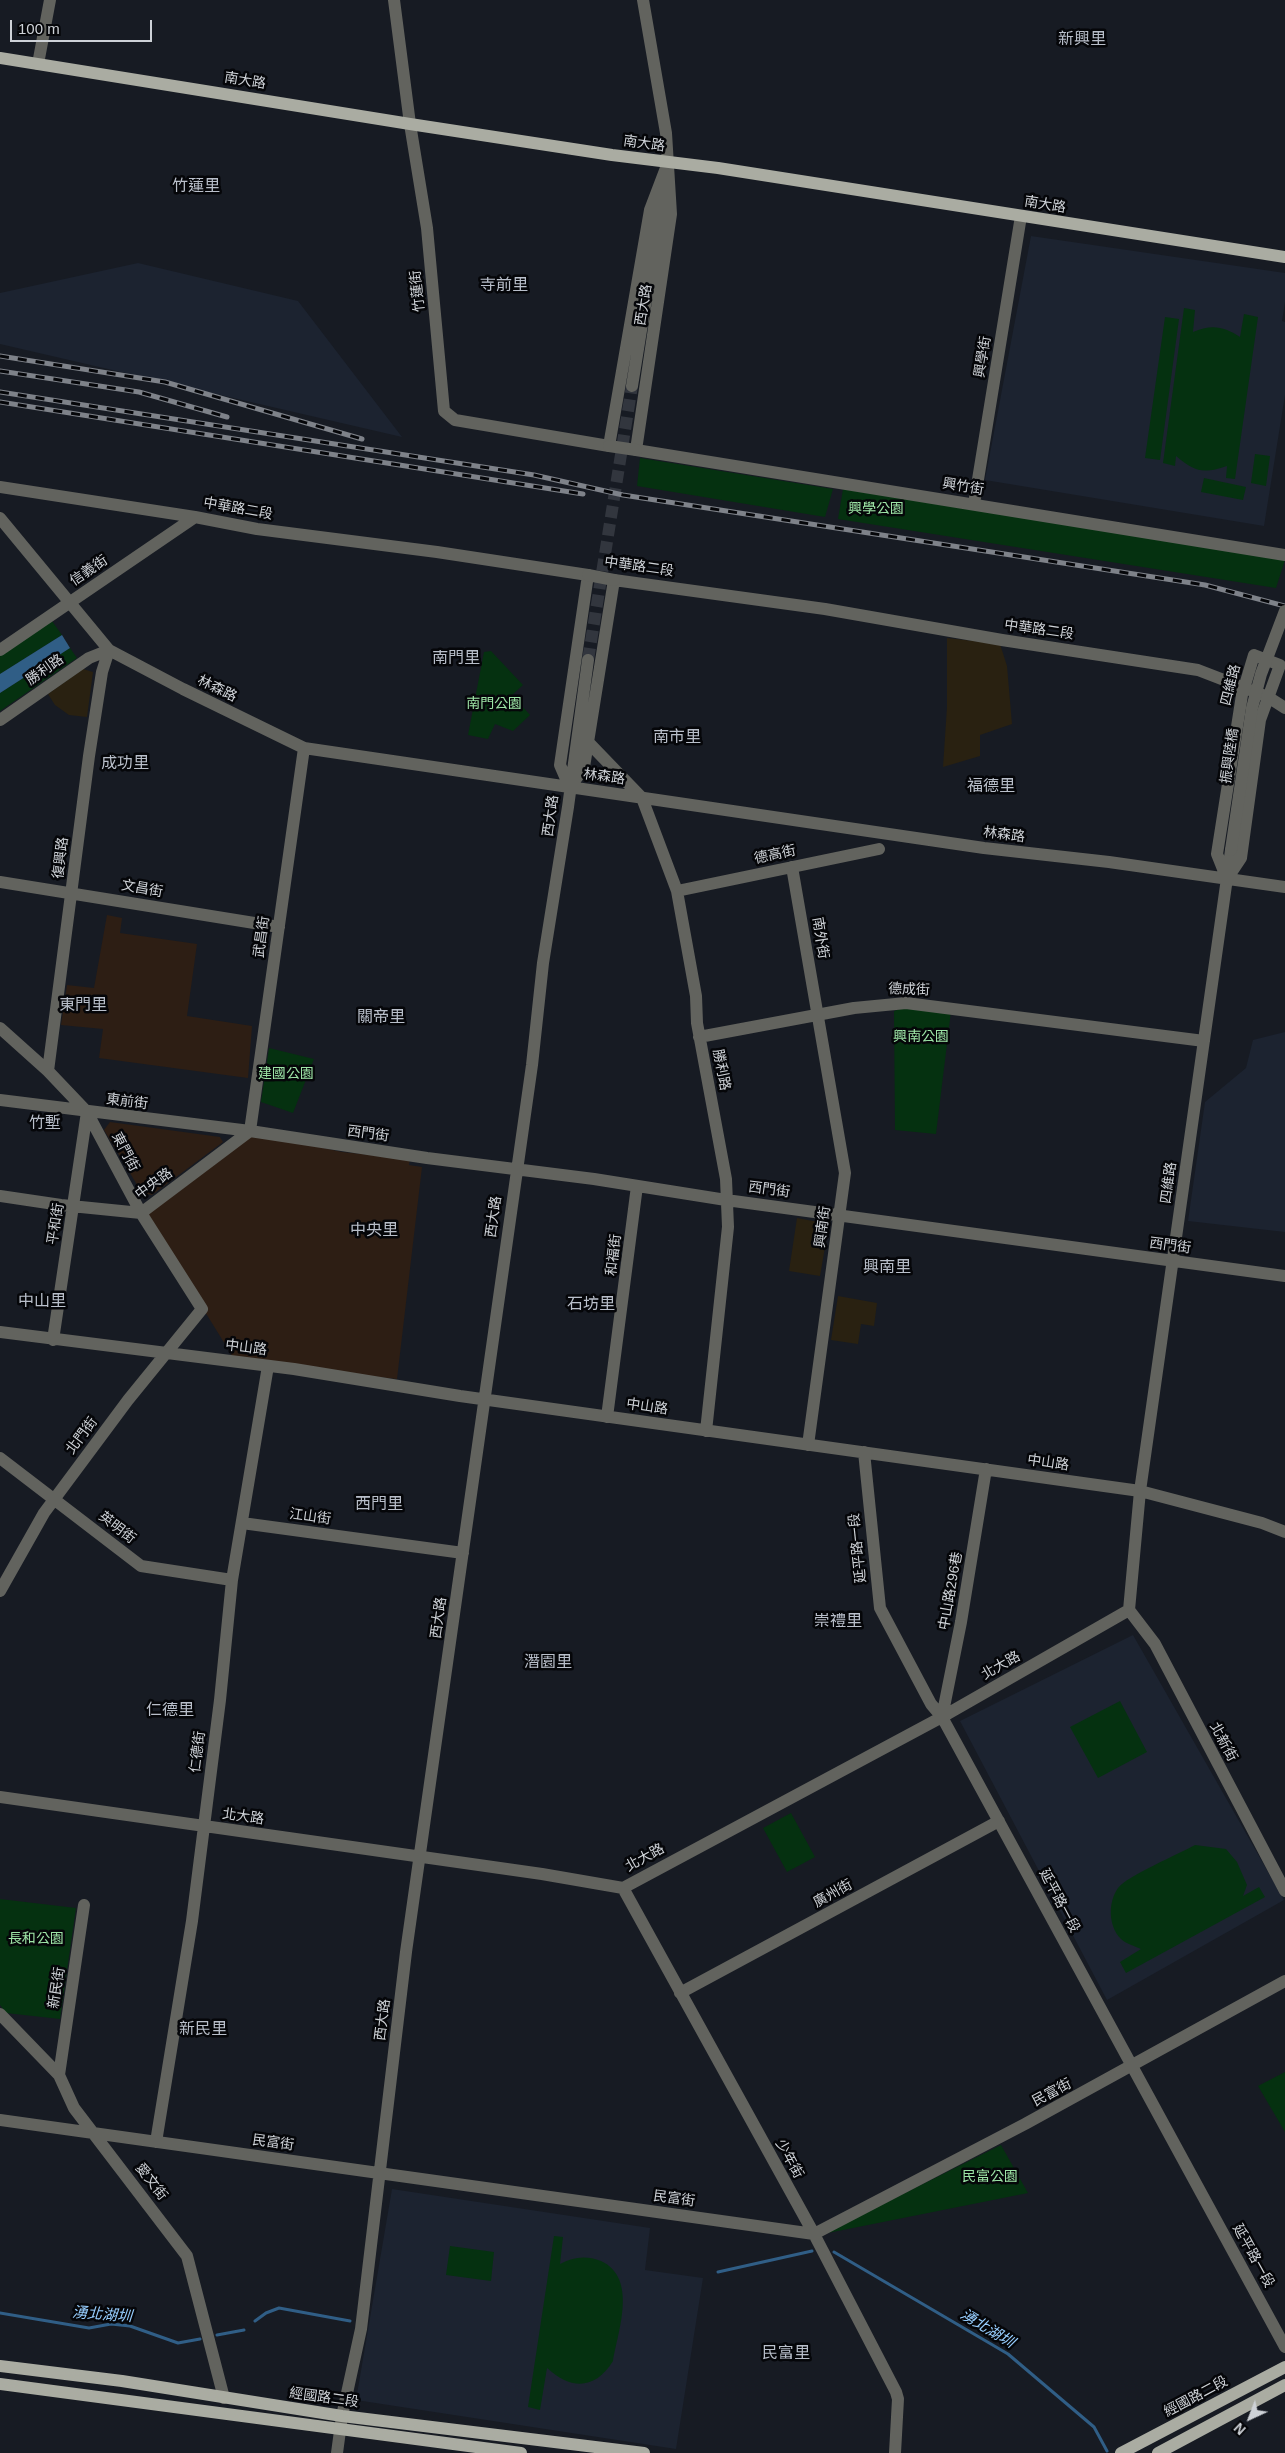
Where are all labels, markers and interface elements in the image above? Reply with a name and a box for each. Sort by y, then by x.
scale bar [12,10,155,42]
text: 100 m [18,20,60,37]
district label: 新興里 [1058,30,1106,50]
street label: 南大路 [223,69,267,93]
street label: 南大路 [622,133,666,155]
district label: 竹蓮里 [172,177,220,197]
street label: 南大路 [1023,193,1067,217]
street label: 竹蓮街 [407,269,429,313]
district label: 寺前里 [480,276,528,296]
street label: 西大路 [632,283,656,327]
street label: 興學街 [971,335,995,379]
street label: 興竹街 [941,475,985,499]
street label: 中華路二段 [202,495,274,523]
park label: 興學公園 [848,501,904,517]
street label: 信義街 [67,552,111,590]
street label: 中華路二段 [603,554,675,580]
street label: 中華路二段 [1003,617,1075,643]
district label: 南門里 [432,649,480,669]
street label: 勝利路 [23,651,67,689]
street label: 四維路 [1218,663,1244,707]
street label: 林森路 [194,672,240,706]
park label: 南門公園 [466,696,522,712]
street label: 振興陸橋 [1218,727,1242,785]
district label: 南市里 [653,728,701,748]
district label: 成功里 [101,754,149,774]
street label: 林森路 [582,766,626,788]
district label: 福德里 [967,777,1015,797]
street label: 西大路 [540,794,562,838]
street label: 林森路 [982,824,1026,846]
street label: 復興路 [50,836,72,880]
street label: 德高街 [753,842,797,868]
street label: 文昌街 [120,877,164,901]
street label: 武昌街 [251,915,273,959]
street label: 南外街 [808,916,832,960]
street label: 德成街 [888,981,930,999]
district label: 東門里 [59,996,107,1016]
district label: 關帝里 [357,1008,405,1028]
park label: 興南公園 [893,1029,949,1045]
street label: 勝利路 [709,1048,733,1092]
park label: 建國公園 [258,1066,314,1082]
street label: 東前街 [105,1091,149,1113]
district label: 竹塹 [29,1114,61,1134]
street label: 西門街 [346,1123,390,1145]
street label: 東門街 [108,1130,142,1174]
street label: 四維路 [1158,1161,1180,1205]
street label: 中央路 [132,1165,176,1203]
street label: 西門街 [747,1179,791,1201]
street label: 西大路 [483,1195,505,1239]
street label: 平和街 [44,1202,68,1246]
street label: 興南街 [812,1205,834,1249]
district label: 中央里 [350,1221,398,1241]
street label: 和福街 [603,1233,625,1277]
street label: 西門街 [1148,1235,1192,1257]
district label: 興南里 [863,1258,911,1278]
district label: 中山里 [18,1292,66,1312]
district label: 石坊里 [567,1295,615,1315]
street label: 中山路 [224,1337,268,1359]
street label: 中山路 [625,1396,669,1418]
street label: 北門街 [63,1414,101,1458]
street label: 中山路 [1026,1452,1070,1474]
district label: 西門里 [355,1495,403,1515]
street label: 江山街 [288,1506,332,1528]
street label: 英明街 [95,1508,139,1548]
street label: 延平路一段 [846,1512,870,1584]
street label: 中山路296巷 [936,1550,966,1632]
street label: 西大路 [428,1596,450,1640]
district label: 崇禮里 [814,1612,862,1632]
street label: 北大路 [979,1648,1023,1684]
district label: 潛園里 [524,1653,572,1673]
district label: 仁德里 [146,1701,194,1721]
street label: 北新街 [1206,1720,1240,1764]
street label: 仁德街 [187,1730,209,1774]
street label: 北大路 [221,1806,265,1828]
street label: 北大路 [623,1840,667,1876]
street label: 延平路一段 [1035,1866,1083,1936]
street label: 廣州街 [811,1876,855,1912]
park label: 長和公園 [8,1931,64,1947]
street label: 新民街 [45,1966,69,2010]
street label: 西大路 [372,1998,394,2042]
district label: 新民里 [179,2020,227,2040]
street label: 民富街 [1030,2076,1074,2110]
street label: 民富街 [251,2132,295,2154]
street label: 少年街 [771,2137,807,2181]
street label: 愛文街 [131,2160,171,2204]
park label: 民富公園 [962,2169,1018,2185]
street label: 民富街 [652,2188,696,2210]
street label: 延平路一段 [1229,2221,1277,2291]
water label: 湧北湖圳 [71,2304,133,2326]
water label: 湧北湖圳 [957,2306,1017,2352]
district label: 民富里 [762,2344,810,2364]
street label: 經國路二段 [1161,2373,1231,2421]
street label: 經國路二段 [288,2385,360,2411]
north arrow [1225,2393,1275,2443]
text: N [1231,2420,1249,2438]

